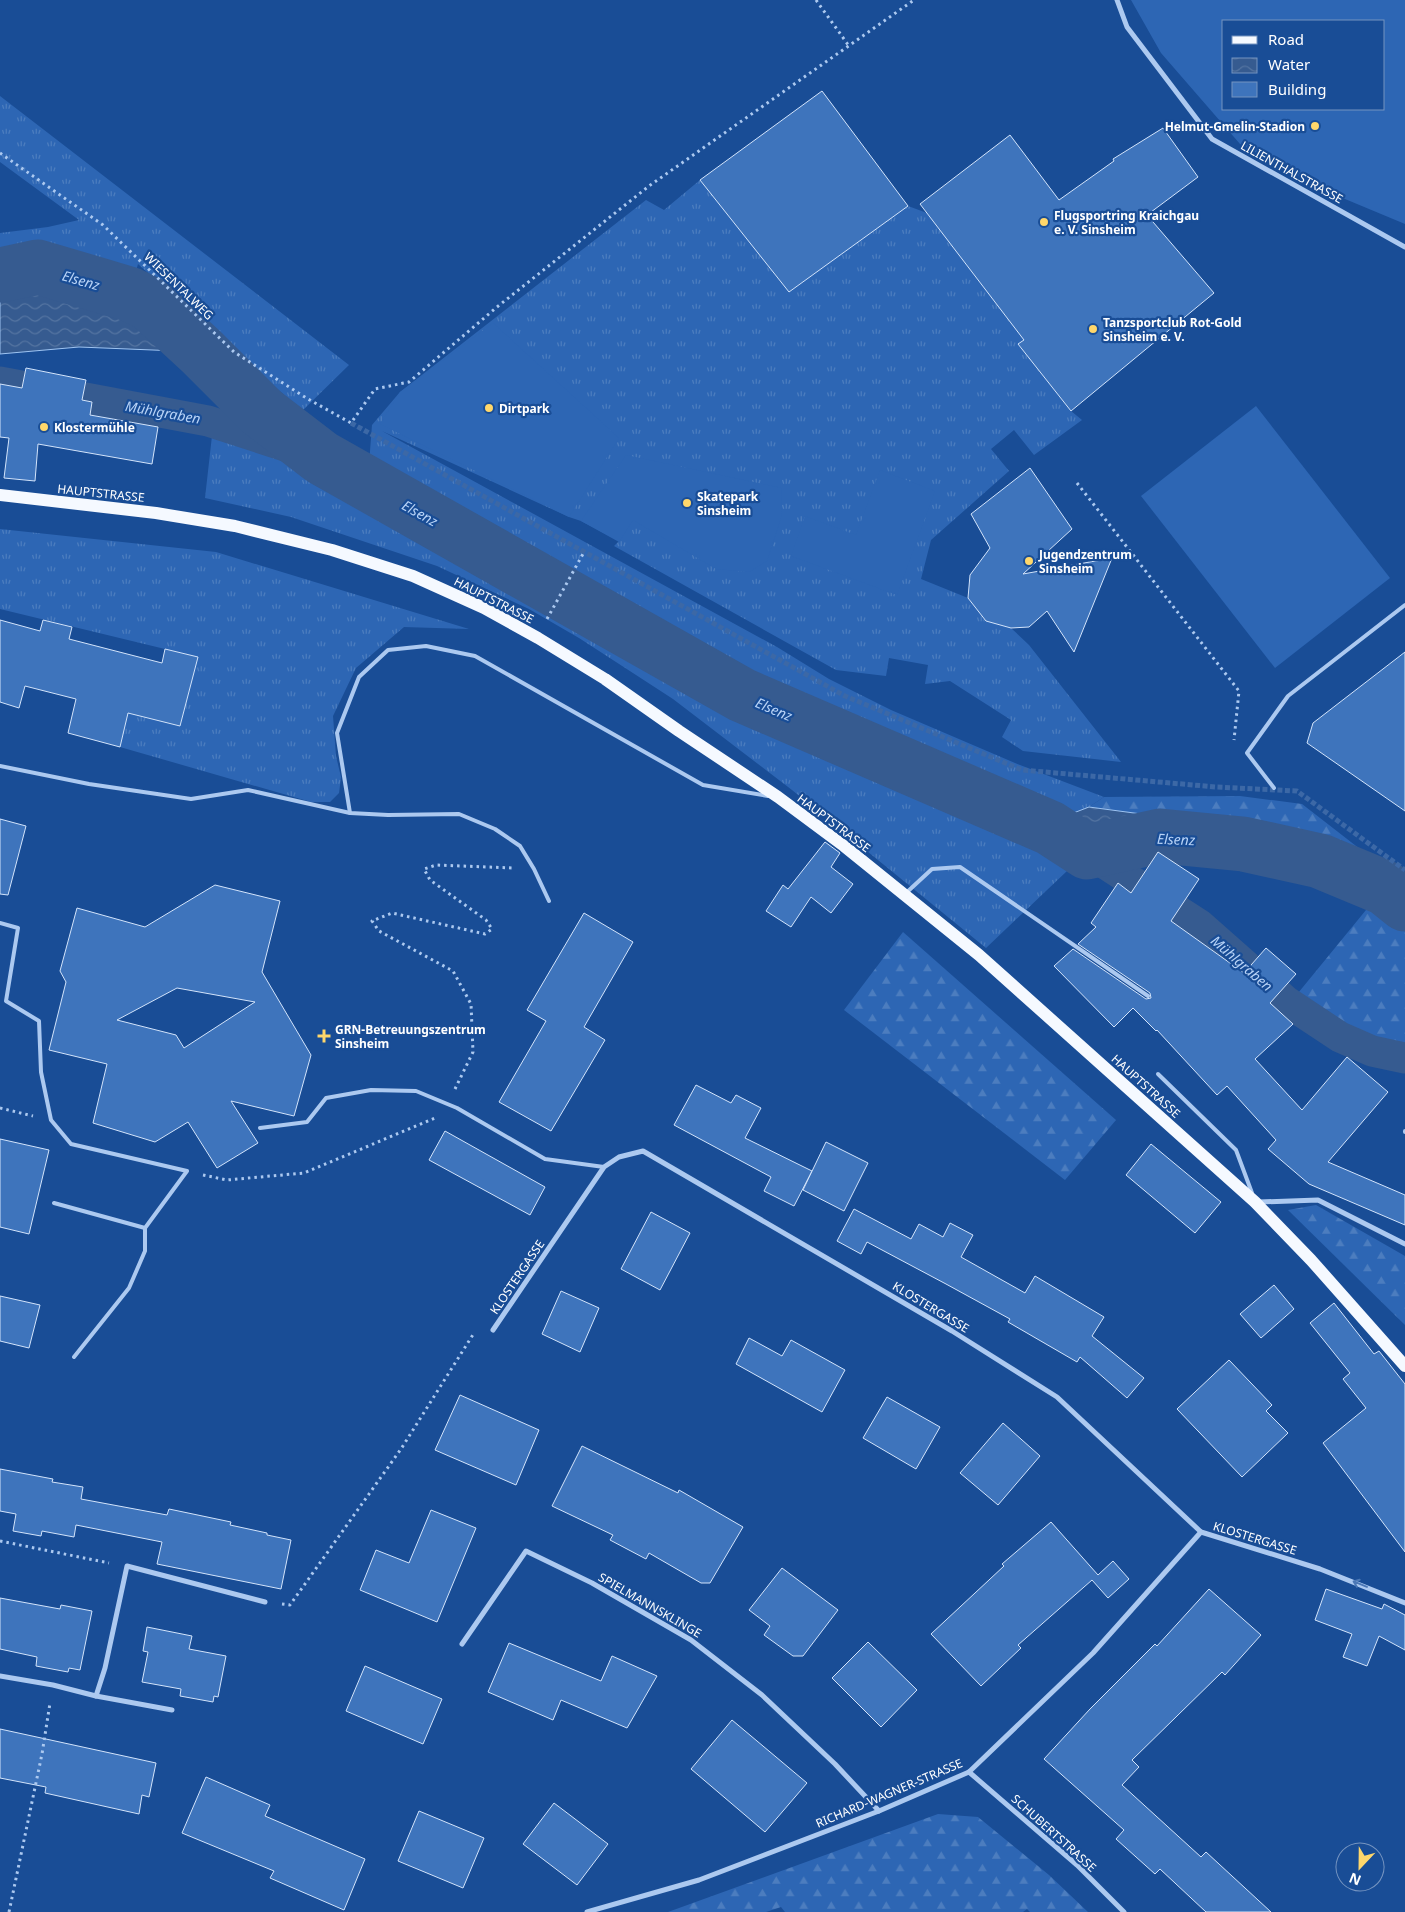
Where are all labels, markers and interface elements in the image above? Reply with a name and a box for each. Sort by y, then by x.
legend [1222,20,1385,110]
text: Road [1268,29,1304,49]
text: Water [1268,54,1310,74]
text: Building [1268,79,1326,99]
place label: Helmut-Gmelin-Stadion [1165,118,1305,135]
marker: Helmut-Gmelin-Stadion [1309,120,1321,132]
street label: LILIENTHALSTRASSE [1238,137,1346,207]
place label: Flugsportring Kraichgau e. V. Sinsheim [1054,207,1199,238]
marker: Flugsportring Kraichgau e. V. Sinsheim [1038,216,1050,228]
street label: WIESENTALWEG [141,248,217,324]
water label: Elsenz [60,266,103,295]
place label: Tanzsportclub Rot-Gold Sinsheim e. V. [1103,314,1242,345]
marker: Tanzsportclub Rot-Gold Sinsheim e. V. [1087,323,1099,335]
water label: Mühlgraben [124,396,202,428]
place label: Dirtpark [499,400,550,417]
marker: Dirtpark [483,402,495,414]
place label: Klostermühle [54,419,135,436]
marker: Klostermühle [38,421,50,433]
street label: HAUPTSTRASSE [57,480,145,506]
place label: Skatepark Sinsheim [697,488,759,519]
water label: Elsenz [399,495,442,531]
marker: Skatepark Sinsheim [681,497,693,509]
place label: Jugendzentrum Sinsheim [1038,546,1132,577]
marker: Jugendzentrum Sinsheim [1023,555,1035,567]
street label: HAUPTSTRASSE [451,573,537,627]
water label: Elsenz [753,693,796,726]
street label: HAUPTSTRASSE [794,790,874,856]
water label: Elsenz [1157,829,1196,849]
water label: Mühlgraben [1207,931,1277,995]
place label: GRN-Betreuungszentrum Sinsheim [335,1021,486,1052]
marker: GRN-Betreuungszentrum Sinsheim [317,1029,331,1043]
street label: HAUPTSTRASSE [1108,1050,1184,1122]
street label: KLOSTERGASSE [486,1236,548,1318]
street label: KLOSTERGASSE [890,1277,972,1337]
street label: KLOSTERGASSE [1211,1517,1299,1559]
street label: SPIELMANNSKLINGE [595,1568,705,1642]
one-way arrow [1353,1579,1368,1589]
street label: RICHARD-WAGNER-STRASSE [813,1754,965,1832]
street label: SCHUBERTSTRASSE [1008,1790,1100,1876]
north arrow [1335,1842,1385,1892]
text: N [1346,1869,1364,1890]

